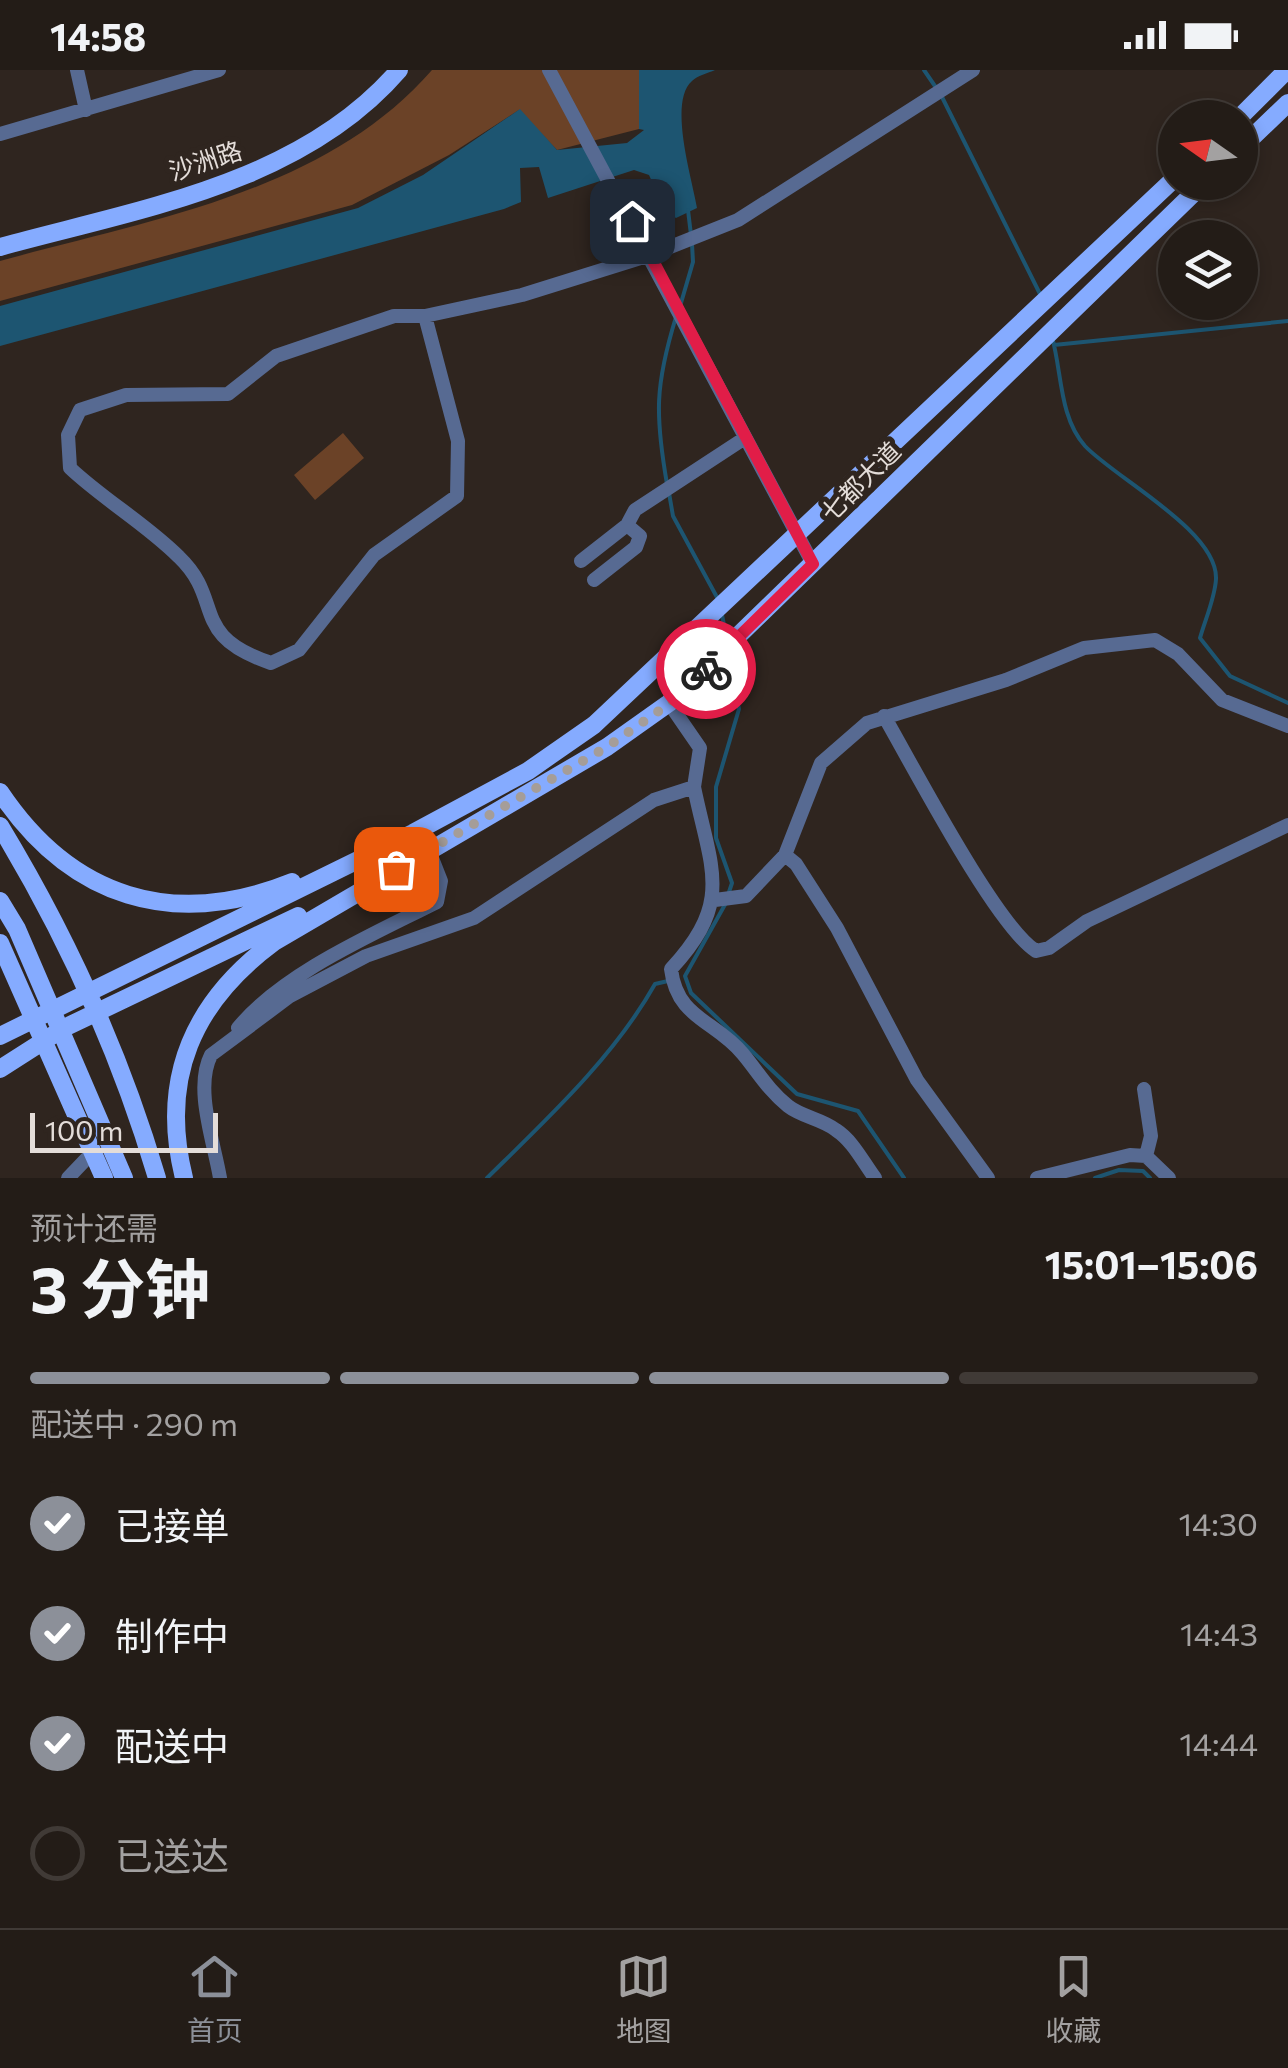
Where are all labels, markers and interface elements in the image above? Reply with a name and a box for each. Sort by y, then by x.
text: 14:58 [50,12,146,59]
north arrow [1158,100,1258,200]
map controls [1158,100,1258,320]
street label: 沙洲路 [165,134,245,186]
pin [590,179,675,264]
icon: home [605,194,660,249]
button: layers [1158,220,1258,320]
street label: 七都大道 [814,435,906,527]
courier [656,619,756,719]
icon: bike [679,642,734,697]
pin [354,827,439,912]
icon: bag [369,842,424,897]
scale bar [30,1108,218,1152]
text: 100 m [45,1113,123,1147]
text: 预计还需 [30,1207,158,1247]
text: 15:01–15:06 [1045,1240,1258,1287]
text: 3 分钟 [30,1247,210,1326]
text: 配送中 · 290 m [30,1403,238,1443]
icon: check [30,1496,85,1551]
text: 已接单 [115,1501,229,1548]
text: 14:30 [1178,1503,1258,1543]
icon: check [30,1606,85,1661]
text: 制作中 [115,1611,229,1658]
text: 14:43 [1180,1613,1258,1653]
icon: check [30,1716,85,1771]
text: 配送中 [115,1721,229,1768]
text: 14:44 [1179,1723,1258,1763]
text: 已送达 [115,1831,229,1878]
tab: 首页 [187,1949,243,2049]
tab: 地图 [616,1949,672,2049]
tab: 收藏 [1045,1949,1101,2049]

